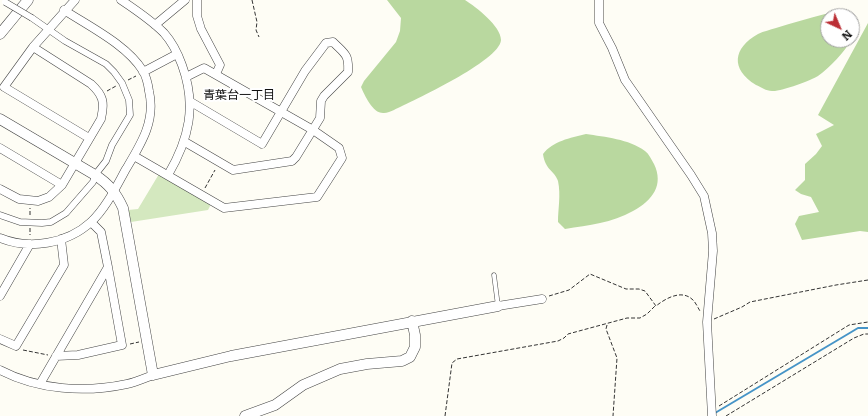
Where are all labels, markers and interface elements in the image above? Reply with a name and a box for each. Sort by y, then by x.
north arrow [820,8,860,48]
text: N [839,27,857,45]
district label: 青葉台一丁目 [203,88,275,102]

